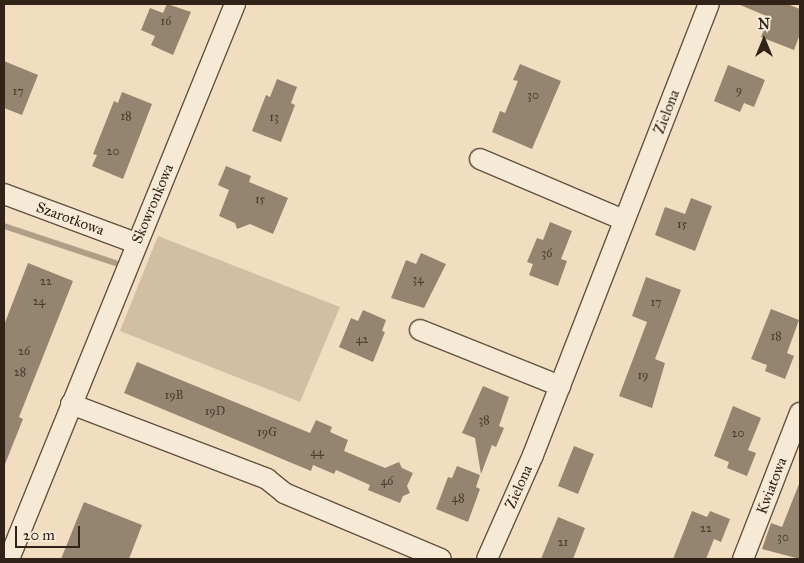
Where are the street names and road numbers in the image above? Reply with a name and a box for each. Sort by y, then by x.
street label: Zielona [650,87,684,137]
street label: Skowronkowa [128,161,178,247]
street label: Szarotkowa [34,198,106,240]
street label: Kwiatowa [753,455,791,517]
street label: Zielona [501,462,537,512]

